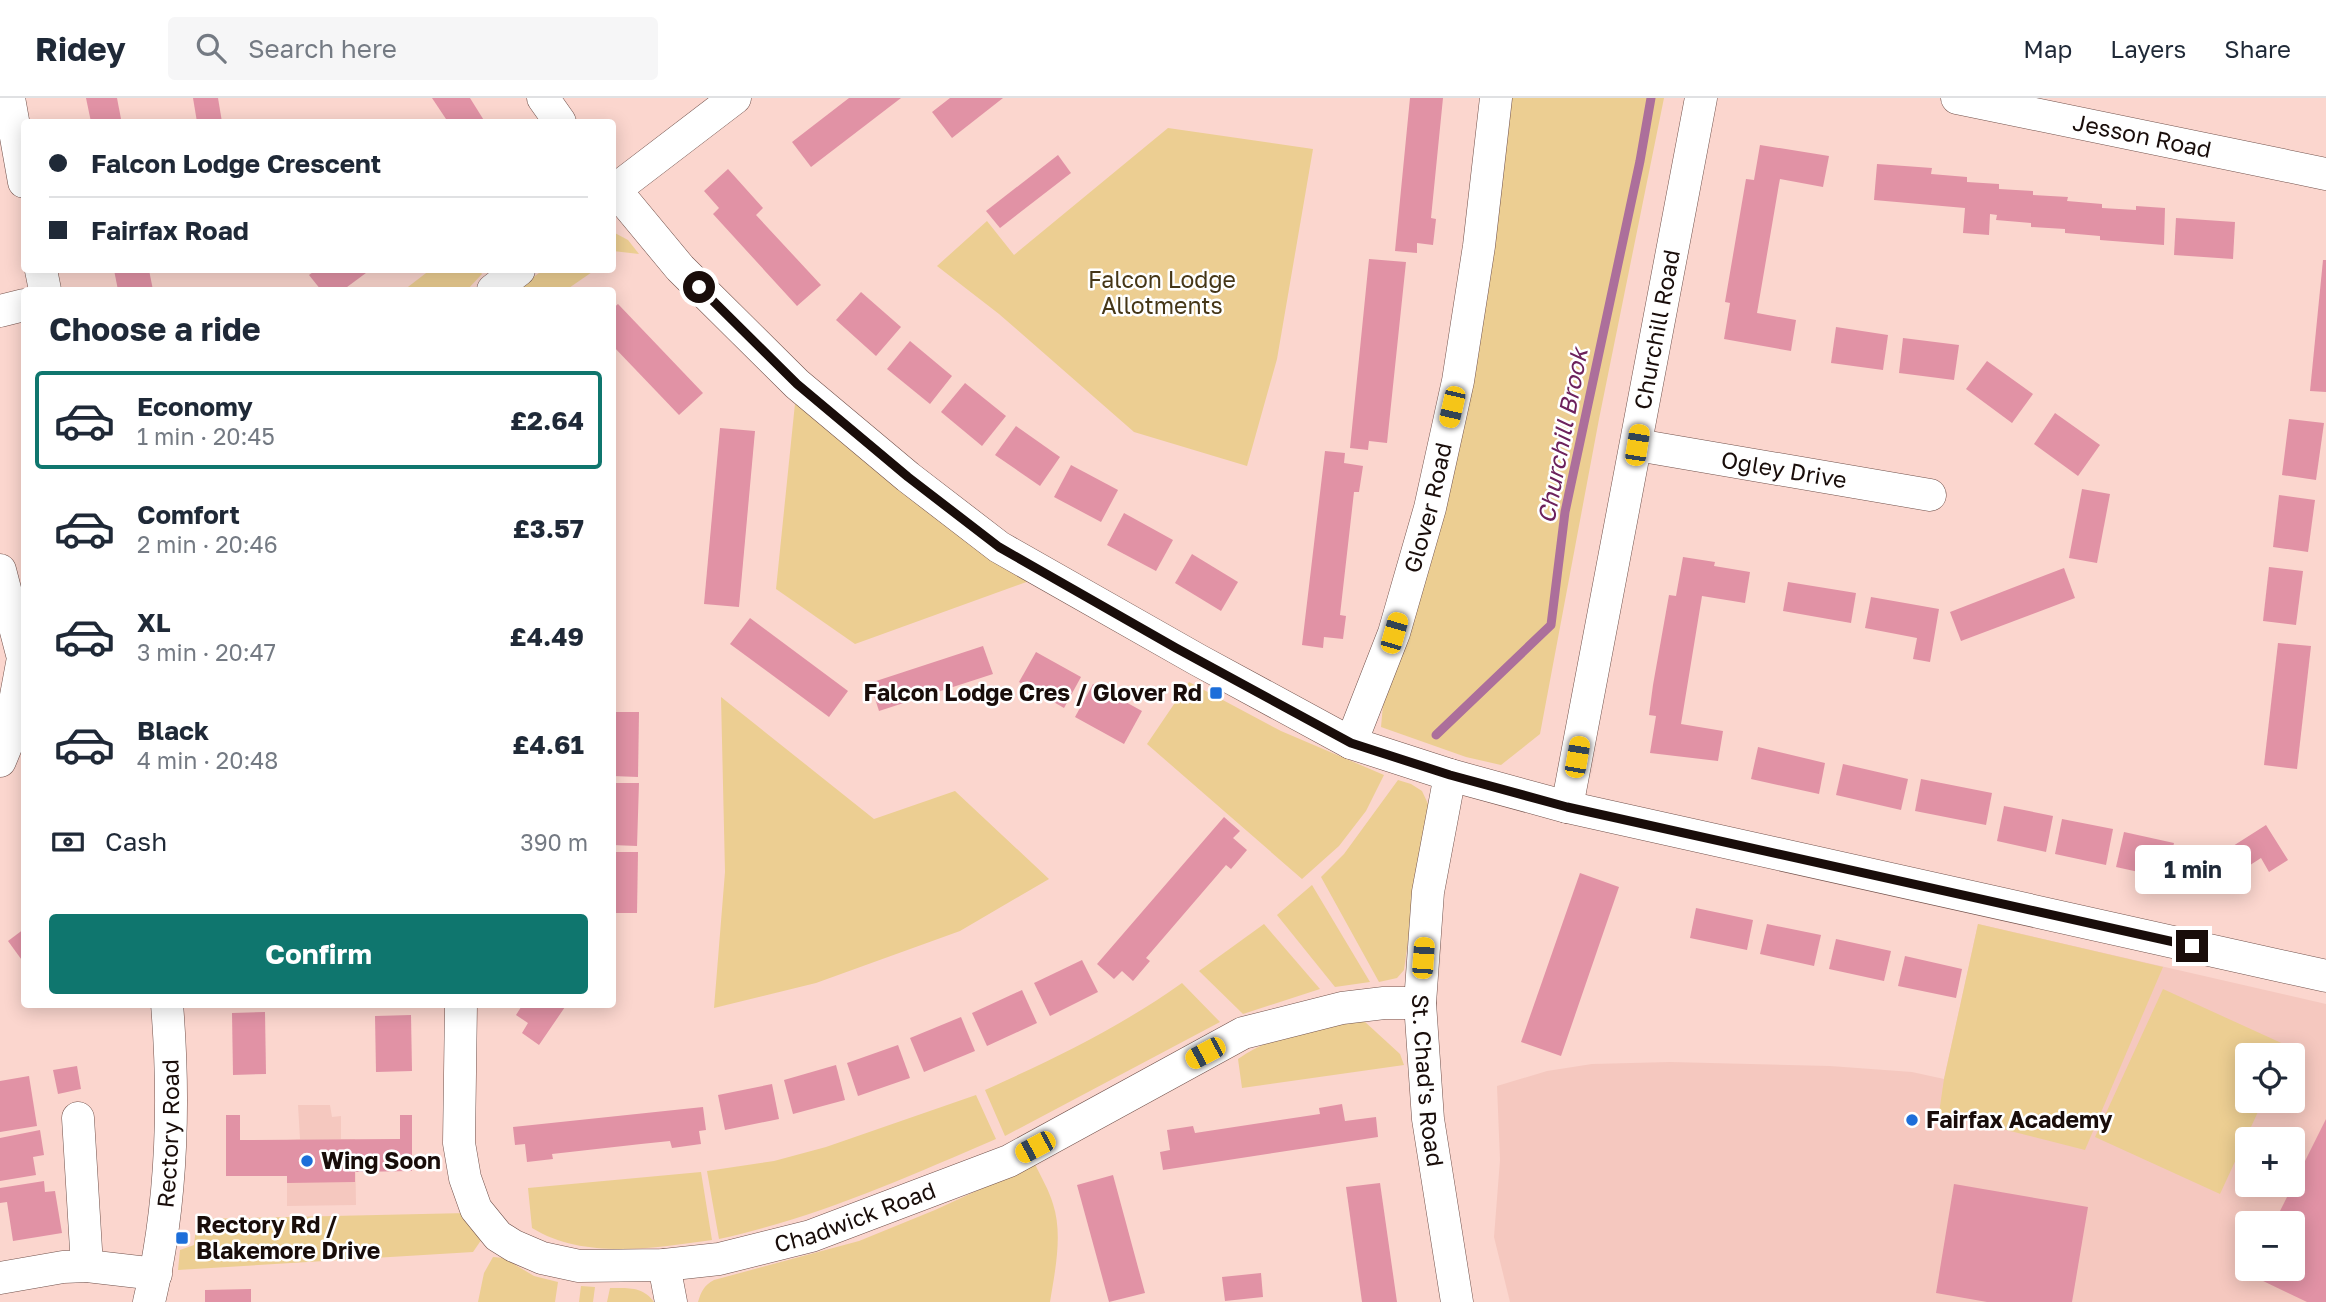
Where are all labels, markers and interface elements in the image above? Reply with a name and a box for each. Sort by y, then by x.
search box [168,17,658,80]
text: Ridey [35,29,126,68]
icon: search [192,29,230,67]
text: Search here [248,33,397,64]
text: Map [2023,34,2072,63]
text: Layers [2110,34,2186,63]
text: Share [2224,34,2291,63]
street label: Jesson Road [2071,107,2214,163]
text: Falcon Lodge Crescent [91,148,381,179]
text: Fairfax Road [91,215,249,246]
street label: Churchill Road [1627,247,1685,412]
park label: Falcon Lodge Allotments [1088,265,1236,319]
route start [683,271,715,303]
text: Choose a ride [49,310,261,348]
water label: Churchill Brook [1530,343,1593,526]
car [1438,384,1467,430]
icon: car [53,389,116,452]
text: Economy [137,391,253,422]
text: £2.64 [510,405,584,436]
text: 1 min · 20:45 [137,422,275,450]
car [1624,423,1651,467]
street label: Glover Road [1397,440,1457,576]
street label: Ogley Drive [1719,445,1849,494]
icon: car [53,497,116,560]
text: Comfort [137,499,240,530]
text: £3.57 [513,513,584,544]
text: 2 min · 20:46 [137,530,278,558]
icon: car [53,605,116,668]
text: XL [137,607,171,638]
car [1379,610,1410,656]
text: £4.49 [510,621,584,652]
text: 3 min · 20:47 [137,638,276,666]
place label: Falcon Lodge Cres / Glover Rd [863,678,1202,706]
marker: Falcon Lodge Cres / Glover Rd [1208,685,1224,701]
icon: car [53,713,116,776]
text: Black [137,715,209,746]
text: £4.61 [512,729,584,760]
car [1564,734,1591,780]
text: 4 min · 20:48 [137,746,278,774]
icon: cash [49,823,87,861]
text: Cash [105,826,167,857]
text: 390 m [520,828,588,856]
callout: 1 min [2134,844,2250,894]
text: 1 min [2164,855,2222,883]
button: Confirm [49,914,588,994]
route end [2176,930,2208,962]
car [1412,936,1435,980]
street label: St. Chad's Road [1407,993,1450,1168]
car [1182,1034,1229,1072]
map controls [2235,1043,2305,1281]
button: locate [2235,1043,2305,1113]
street label: Rectory Road [150,1059,184,1209]
place label: Fairfax Academy [1926,1105,2113,1133]
marker: Fairfax Academy [1904,1112,1920,1128]
button: + [2235,1127,2305,1197]
car [1012,1128,1059,1166]
place label: Wing Soon [321,1146,441,1174]
marker: Wing Soon [299,1153,315,1169]
street label: Chadwick Road [771,1175,939,1258]
place label: Rectory Rd / Blakemore Drive [196,1210,380,1264]
button: − [2235,1211,2305,1281]
marker: Rectory Rd / Blakemore Drive [174,1230,190,1246]

